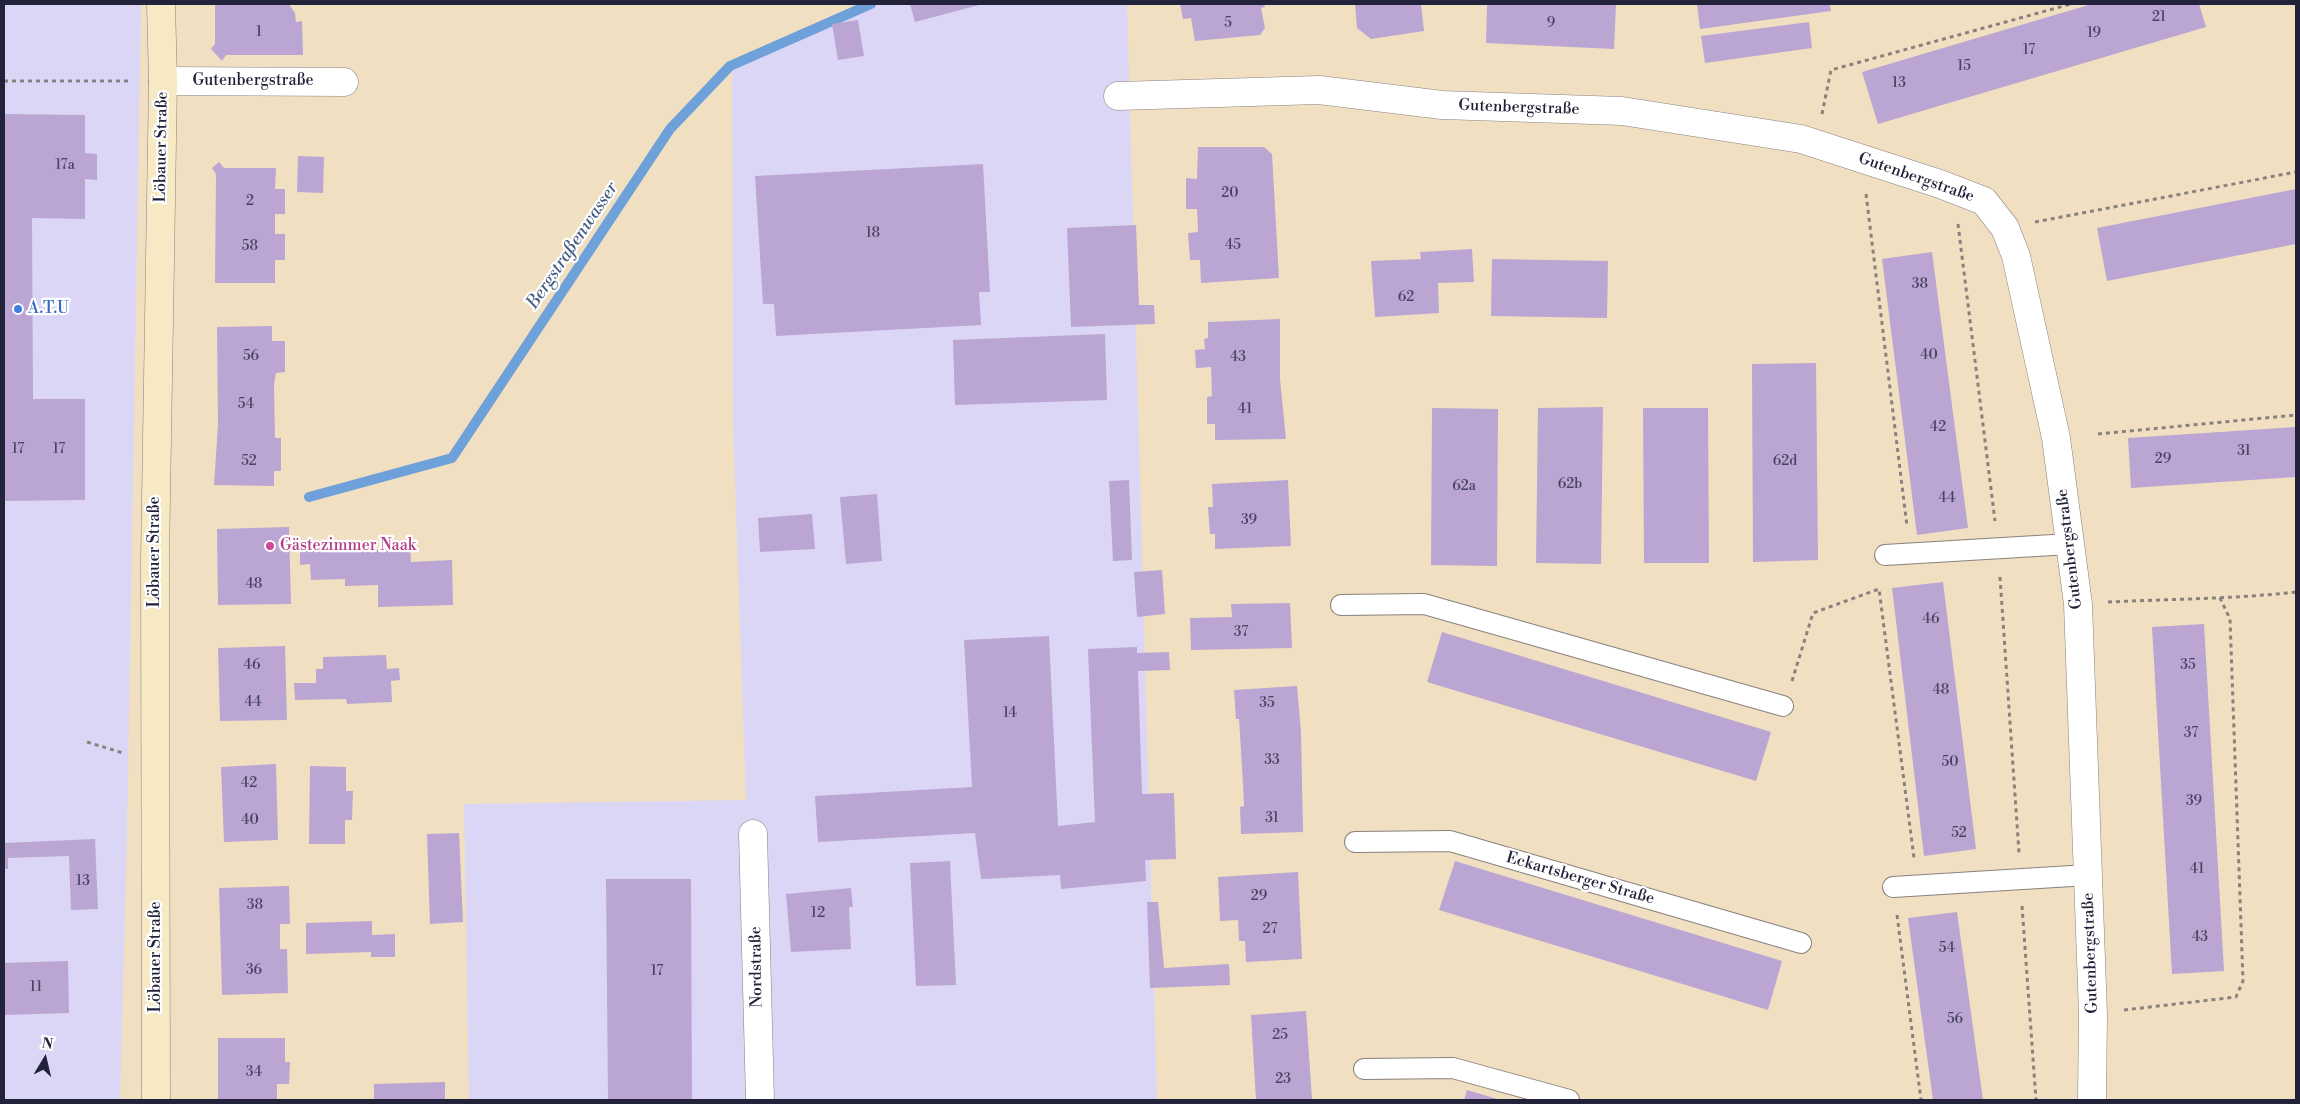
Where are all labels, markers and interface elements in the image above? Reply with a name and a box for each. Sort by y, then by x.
house number: 21 [2152,10,2166,26]
house number: 5 [1224,16,1232,32]
house number: 9 [1547,16,1555,32]
house number: 1 [256,25,262,41]
house number: 19 [2087,26,2101,42]
house number: 17 [2023,43,2035,59]
house number: 15 [1957,59,1971,75]
street label: Gutenbergstraße [192,71,314,91]
house number: 13 [1892,76,1906,92]
street label: Löbauer Straße [151,91,173,203]
street label: Gutenbergstraße [1458,96,1580,120]
street label: Gutenbergstraße [1856,149,1976,207]
house number: 17a [55,158,75,174]
water label: Bergstraßenwasser [523,178,623,314]
house number: 20 [1221,186,1239,202]
house number: 2 [246,194,254,210]
house number: 18 [866,226,880,242]
house number: 45 [1225,238,1241,254]
house number: 58 [242,239,258,255]
house number: 38 [1912,277,1928,293]
house number: 62 [1398,290,1414,306]
place label: A.T.U [28,299,69,319]
marker: A.T.U [12,303,24,315]
house number: 40 [1920,348,1938,364]
house number: 56 [243,349,259,365]
house number: 43 [1230,350,1246,366]
house number: 54 [238,397,254,413]
house number: 41 [1238,402,1252,418]
house number: 42 [1930,420,1946,436]
house number: 17 [12,442,24,458]
house number: 17 [53,442,65,458]
house number: 31 [2237,444,2251,460]
house number: 29 [2155,452,2171,468]
house number: 52 [241,454,257,470]
house number: 62d [1773,454,1797,470]
house number: 62b [1558,477,1582,493]
house number: 62a [1452,479,1476,495]
street label: Gutenbergstraße [2053,488,2087,610]
house number: 44 [1939,491,1955,507]
street label: Löbauer Straße [145,496,165,608]
house number: 39 [1241,513,1257,529]
place label: Gästezimmer Naak [280,536,416,556]
marker: Gästezimmer Naak [264,540,276,552]
house number: 48 [246,577,262,593]
house number: 46 [1923,612,1939,628]
house number: 37 [1234,625,1248,641]
house number: 46 [244,658,260,674]
house number: 35 [2180,658,2196,674]
house number: 48 [1933,683,1949,699]
house number: 44 [245,695,261,711]
house number: 35 [1259,696,1275,712]
house number: 14 [1003,706,1017,722]
house number: 37 [2184,726,2198,742]
house number: 33 [1264,753,1280,769]
house number: 50 [1942,755,1958,771]
house number: 42 [241,776,257,792]
house number: 39 [2186,794,2202,810]
house number: 31 [1265,811,1279,827]
house number: 40 [241,813,259,829]
house number: 52 [1951,826,1967,842]
street label: Eckartsberger Straße [1504,849,1656,909]
house number: 41 [2190,862,2204,878]
house number: 13 [76,874,90,890]
house number: 29 [1251,889,1267,905]
street label: Gutenbergstraße [2079,892,2103,1014]
house number: 38 [247,898,263,914]
street label: Löbauer Straße [146,901,166,1013]
house number: 12 [811,906,825,922]
house number: 27 [1263,922,1277,938]
street label: Nordstraße [747,926,767,1008]
house number: 43 [2192,930,2208,946]
house number: 54 [1939,941,1955,957]
house number: 36 [246,963,262,979]
house number: 17 [651,964,663,980]
house number: 11 [30,980,42,996]
house number: 56 [1947,1012,1963,1028]
house number: 25 [1272,1028,1288,1044]
north arrow [20,1034,70,1084]
text: N [40,1034,54,1054]
house number: 34 [246,1065,262,1081]
house number: 23 [1275,1072,1291,1088]

